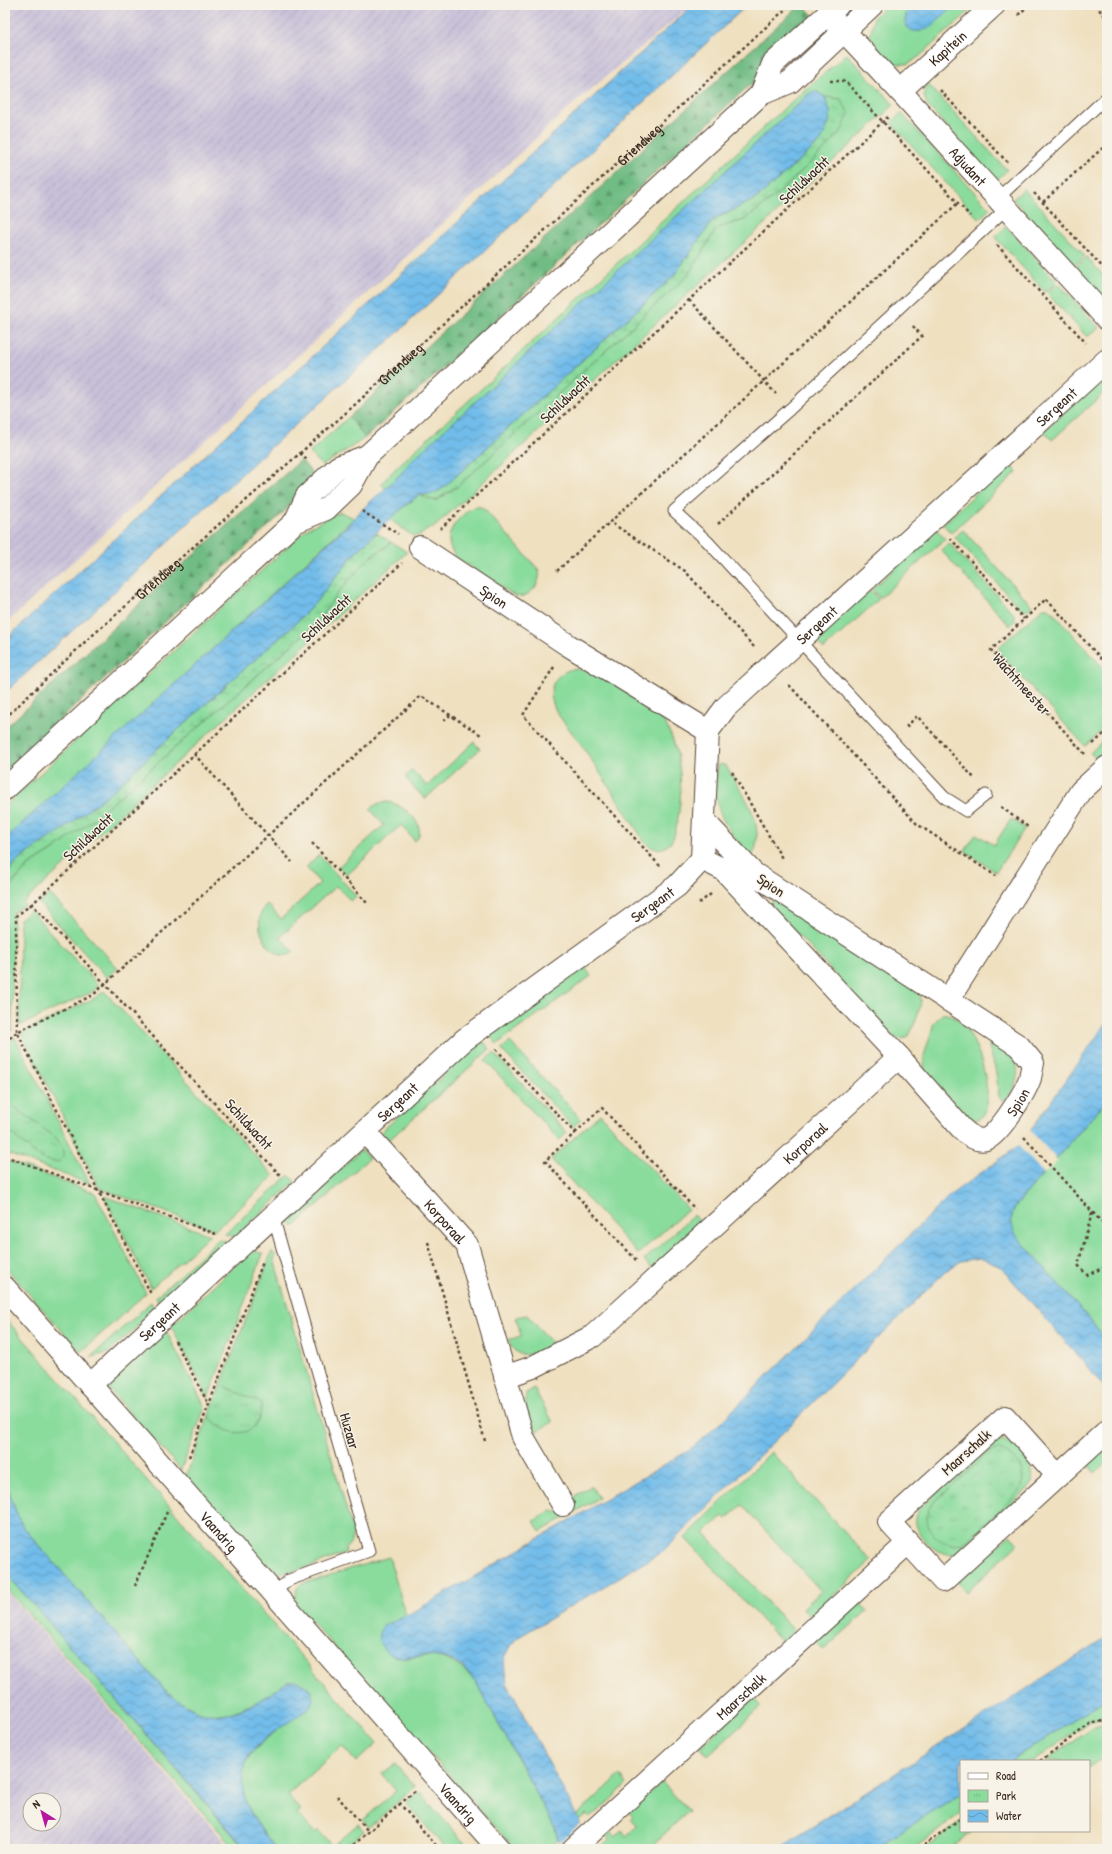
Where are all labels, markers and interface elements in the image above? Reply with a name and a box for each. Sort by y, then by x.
street label: Kapitein [924,25,971,71]
street label: Griendweg [611,118,666,170]
street label: Adjudant [945,142,992,191]
street label: Schildwacht [774,151,835,209]
street label: Griendweg [373,337,427,389]
street label: Schildwacht [535,370,596,428]
street label: Sergeant [1031,382,1082,431]
street label: Griendweg [130,552,185,604]
street label: Spion [476,579,512,613]
street label: Schildwacht [296,589,357,647]
street label: Sergeant [791,600,842,649]
street label: Wachtmeester [988,648,1056,720]
street label: Schildwacht [58,808,119,866]
street label: Spion [753,868,789,902]
street label: Sergeant [626,881,679,927]
street label: Sergeant [372,1077,423,1126]
street label: Spion [1001,1084,1034,1120]
street label: Schildwacht [220,1094,278,1155]
street label: Korporaal [778,1117,832,1169]
street label: Korporaal [420,1194,471,1248]
street label: Sergeant [134,1296,185,1346]
street label: Huzaar [335,1410,365,1452]
street label: Maarschalk [937,1424,995,1480]
street label: Vaandrig [195,1506,243,1557]
street label: Maarschalk [711,1668,770,1724]
legend [960,1760,1090,1832]
text: Road [996,1767,1016,1784]
street label: Vaandrig [434,1778,483,1828]
text: Park [996,1787,1016,1804]
north arrow [22,1792,62,1832]
text: N [29,1797,43,1811]
text: Water [996,1807,1022,1824]

